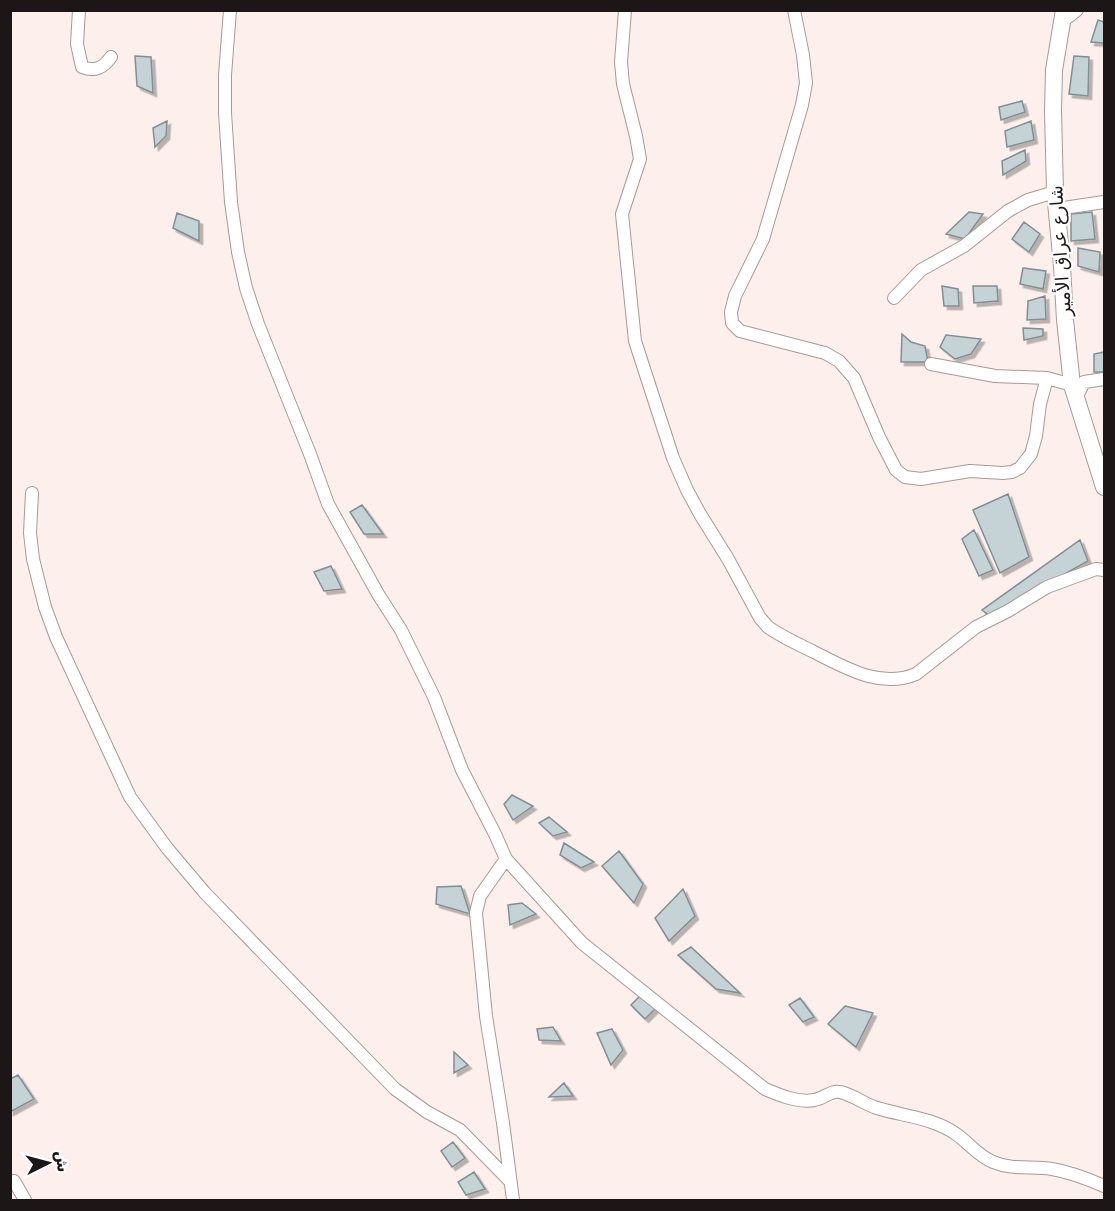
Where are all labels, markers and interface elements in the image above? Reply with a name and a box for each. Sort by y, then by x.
street label: شارع عراق الأمير [1045,185,1076,318]
north arrow [18,1133,78,1193]
text: ش [52,1150,73,1173]

